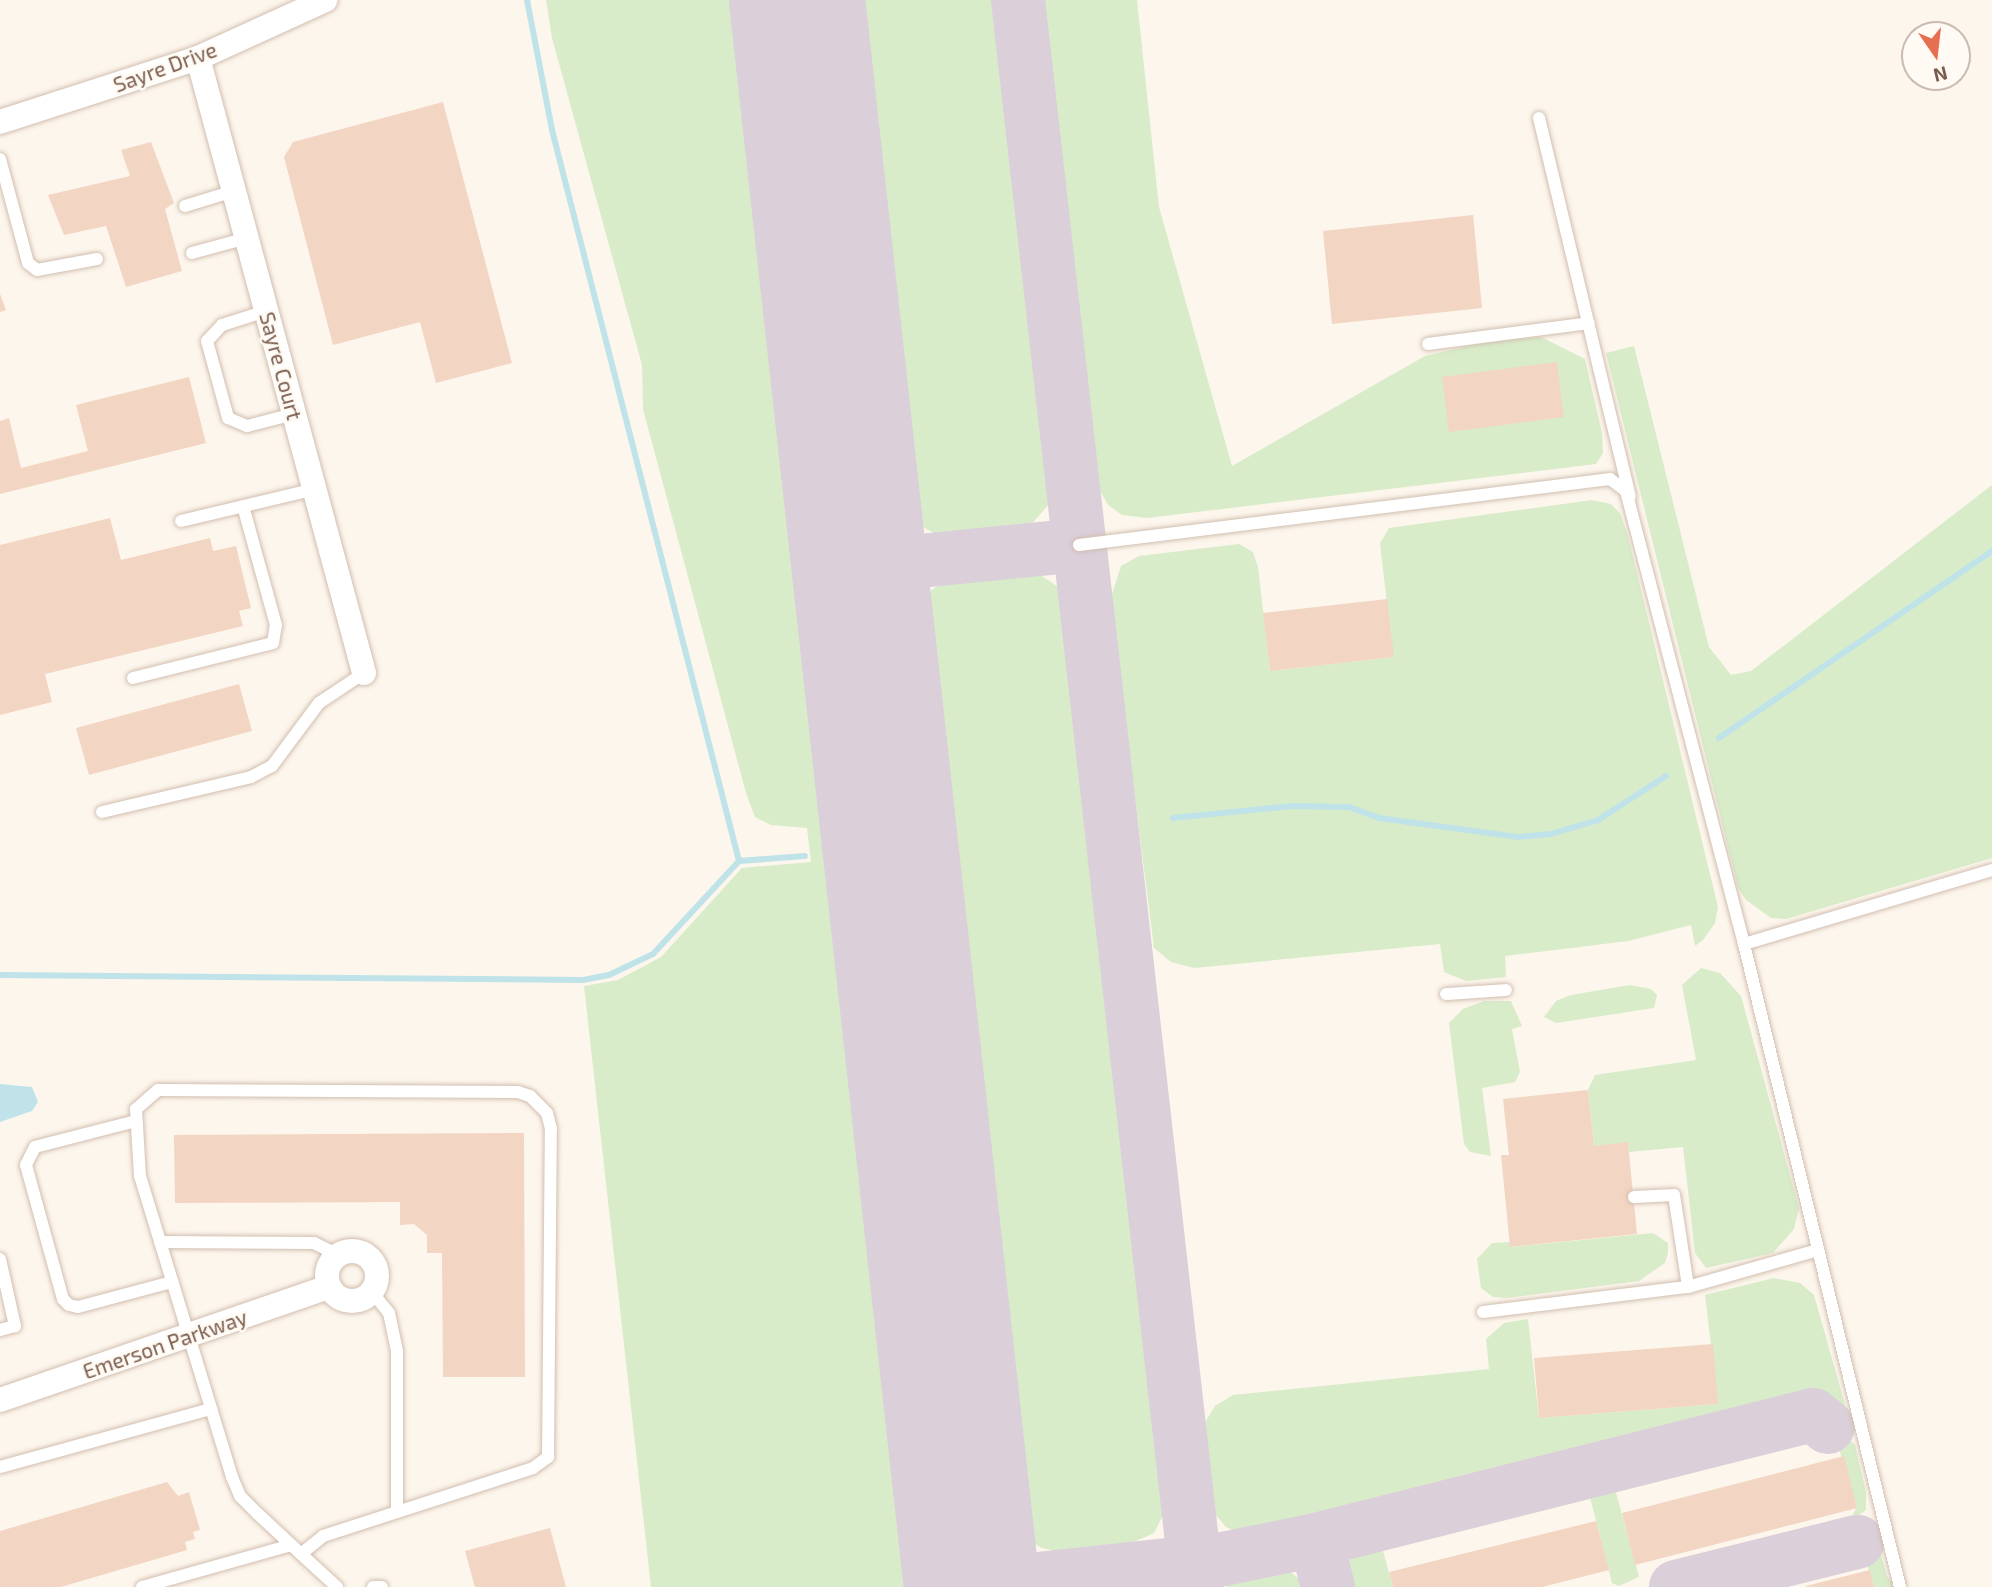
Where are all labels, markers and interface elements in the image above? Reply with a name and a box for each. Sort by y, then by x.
north arrow [1901,21,1971,91]
street label: Sayre Drive [110,37,220,97]
text: N [1931,62,1950,88]
street label: Sayre Court [254,309,308,423]
street label: Emerson Parkway [80,1304,250,1384]

